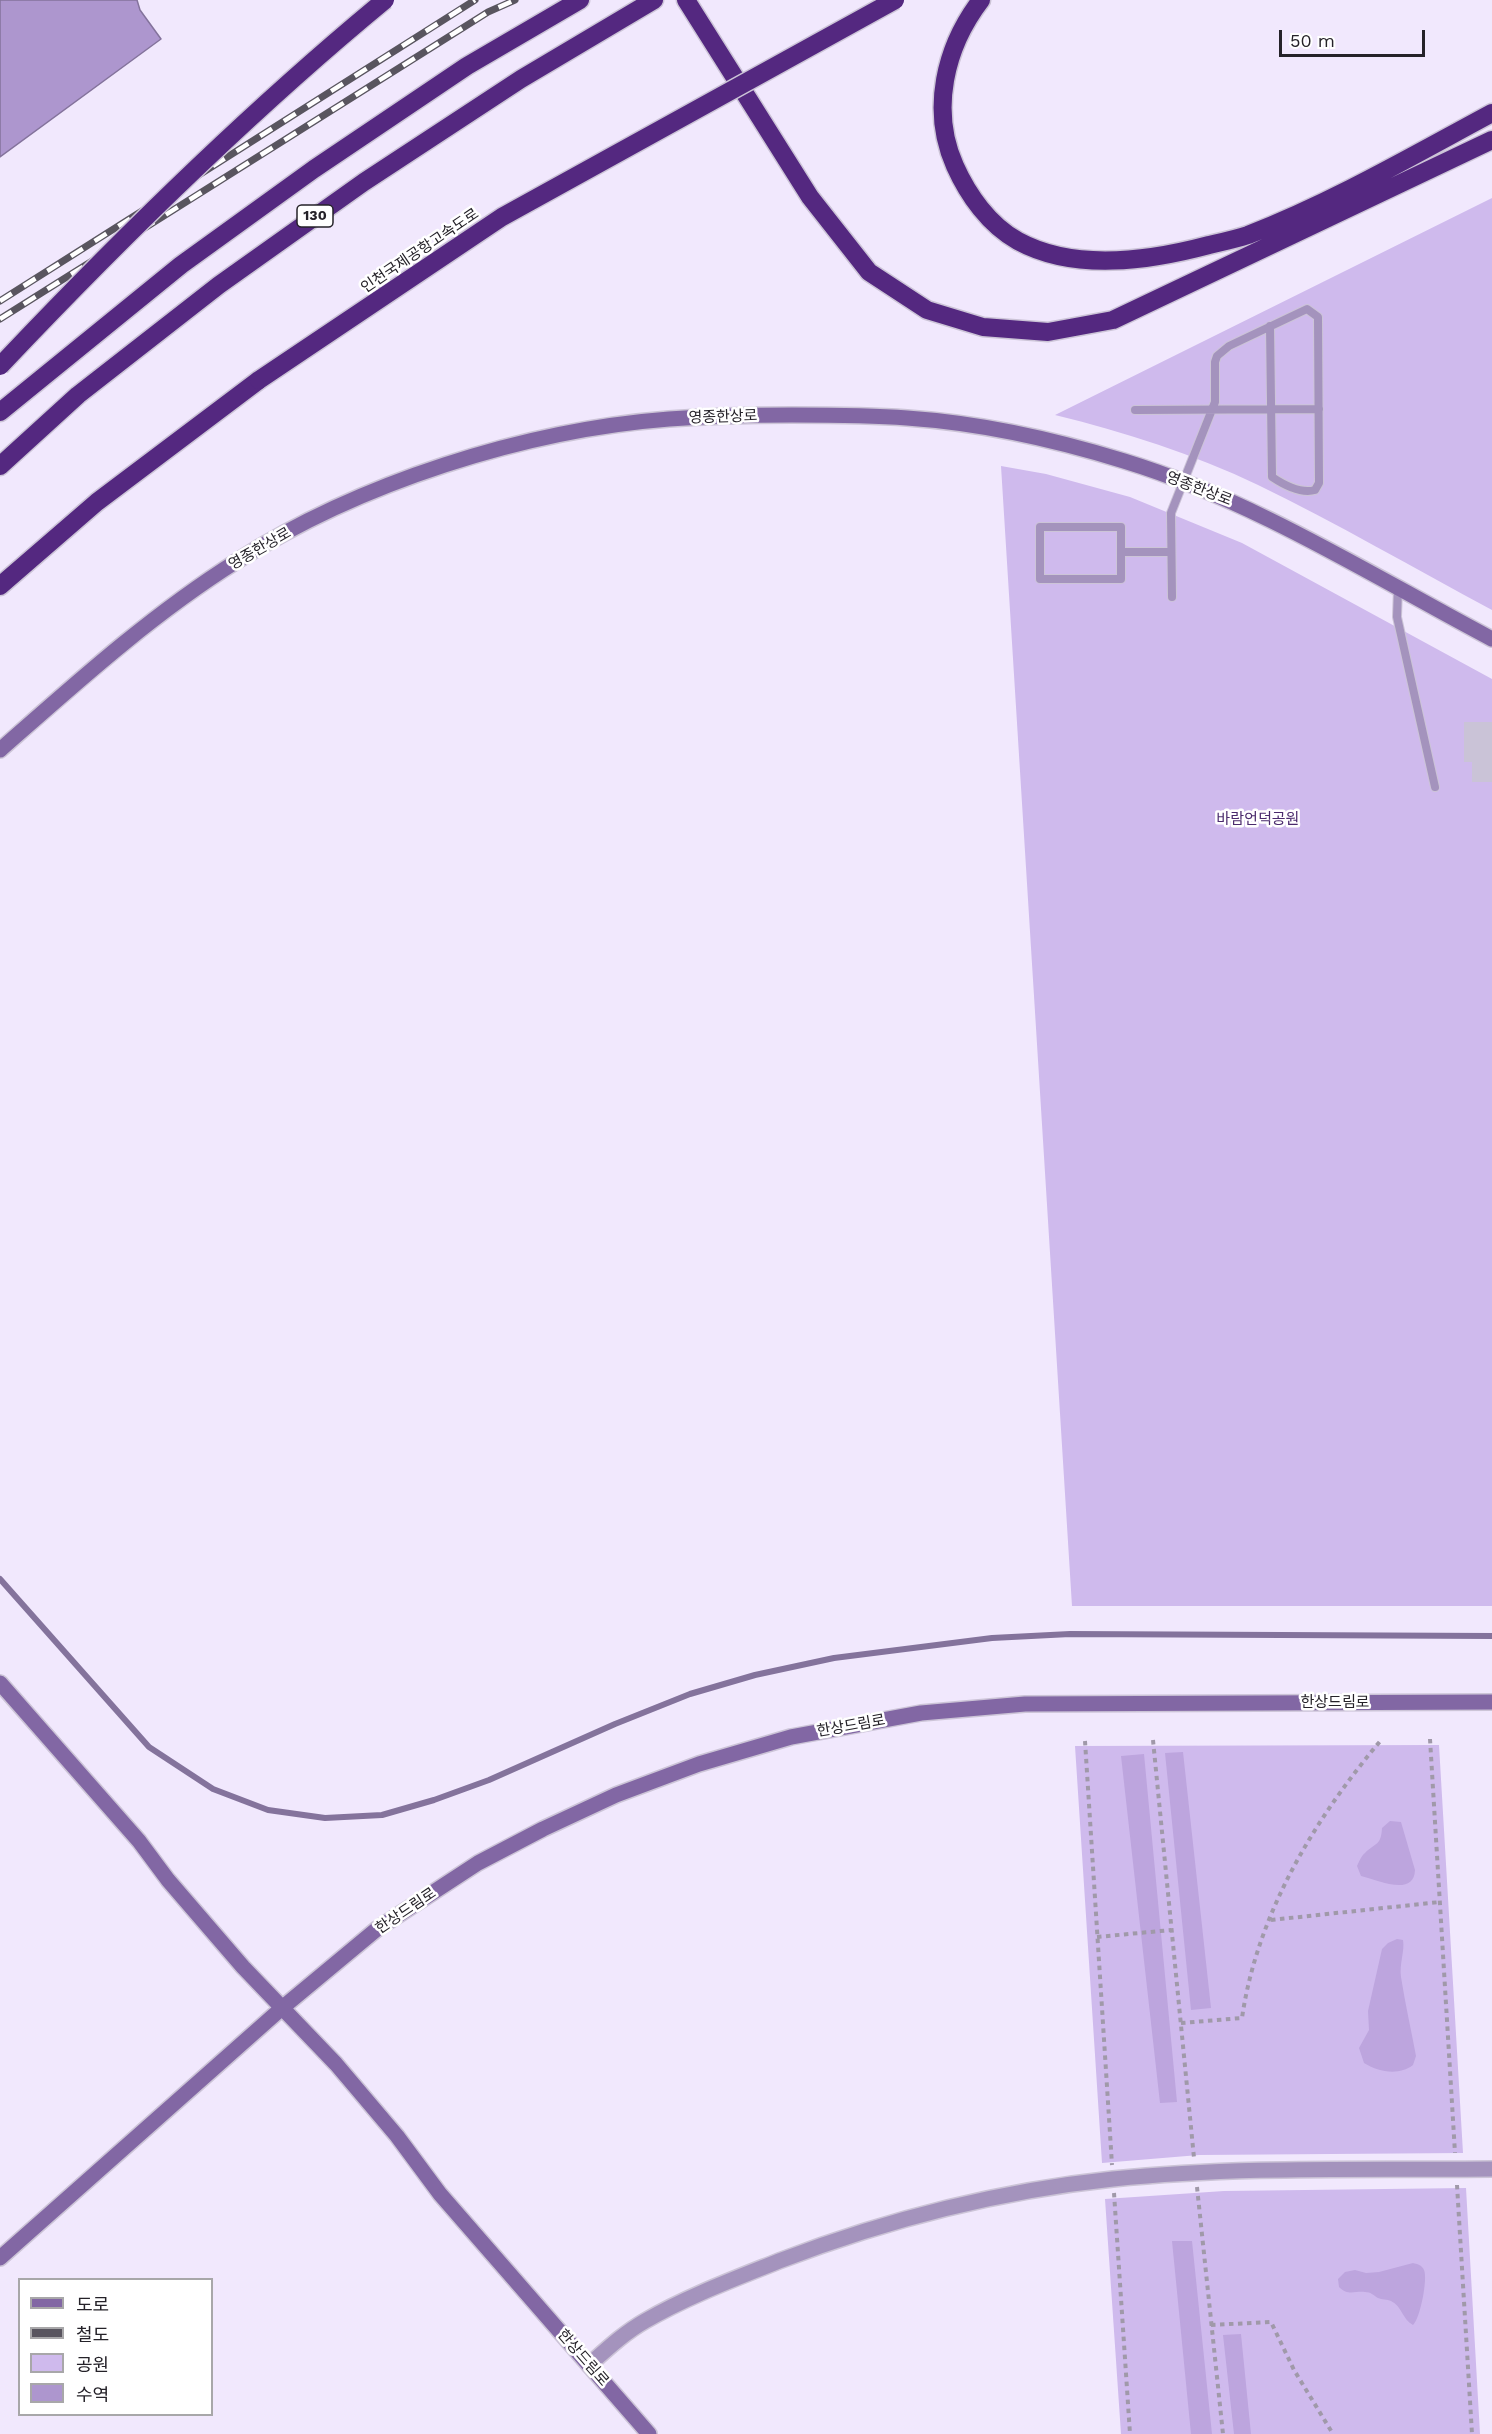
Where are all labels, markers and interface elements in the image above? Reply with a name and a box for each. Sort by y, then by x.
scale bar [1282,18,1428,56]
text: 50 m [1290,30,1335,51]
road number: 130 [297,205,333,227]
street label: 인천국제공항고속도로 [358,205,482,297]
street label: 영종한상로 [688,407,758,427]
street label: 영종한상로 [1164,468,1234,510]
street label: 영종한상로 [226,524,294,574]
park label: 바람언덕공원 [1217,811,1299,829]
street label: 한상드림로 [1301,1694,1369,1712]
street label: 한상드림로 [815,1711,887,1741]
street label: 한상드림로 [372,1884,440,1938]
legend [18,2278,213,2416]
text: 도로 [76,2294,109,2315]
text: 철도 [76,2324,109,2345]
street label: 한상드림로 [554,2326,612,2390]
text: 공원 [76,2354,109,2375]
text: 수역 [76,2384,109,2405]

